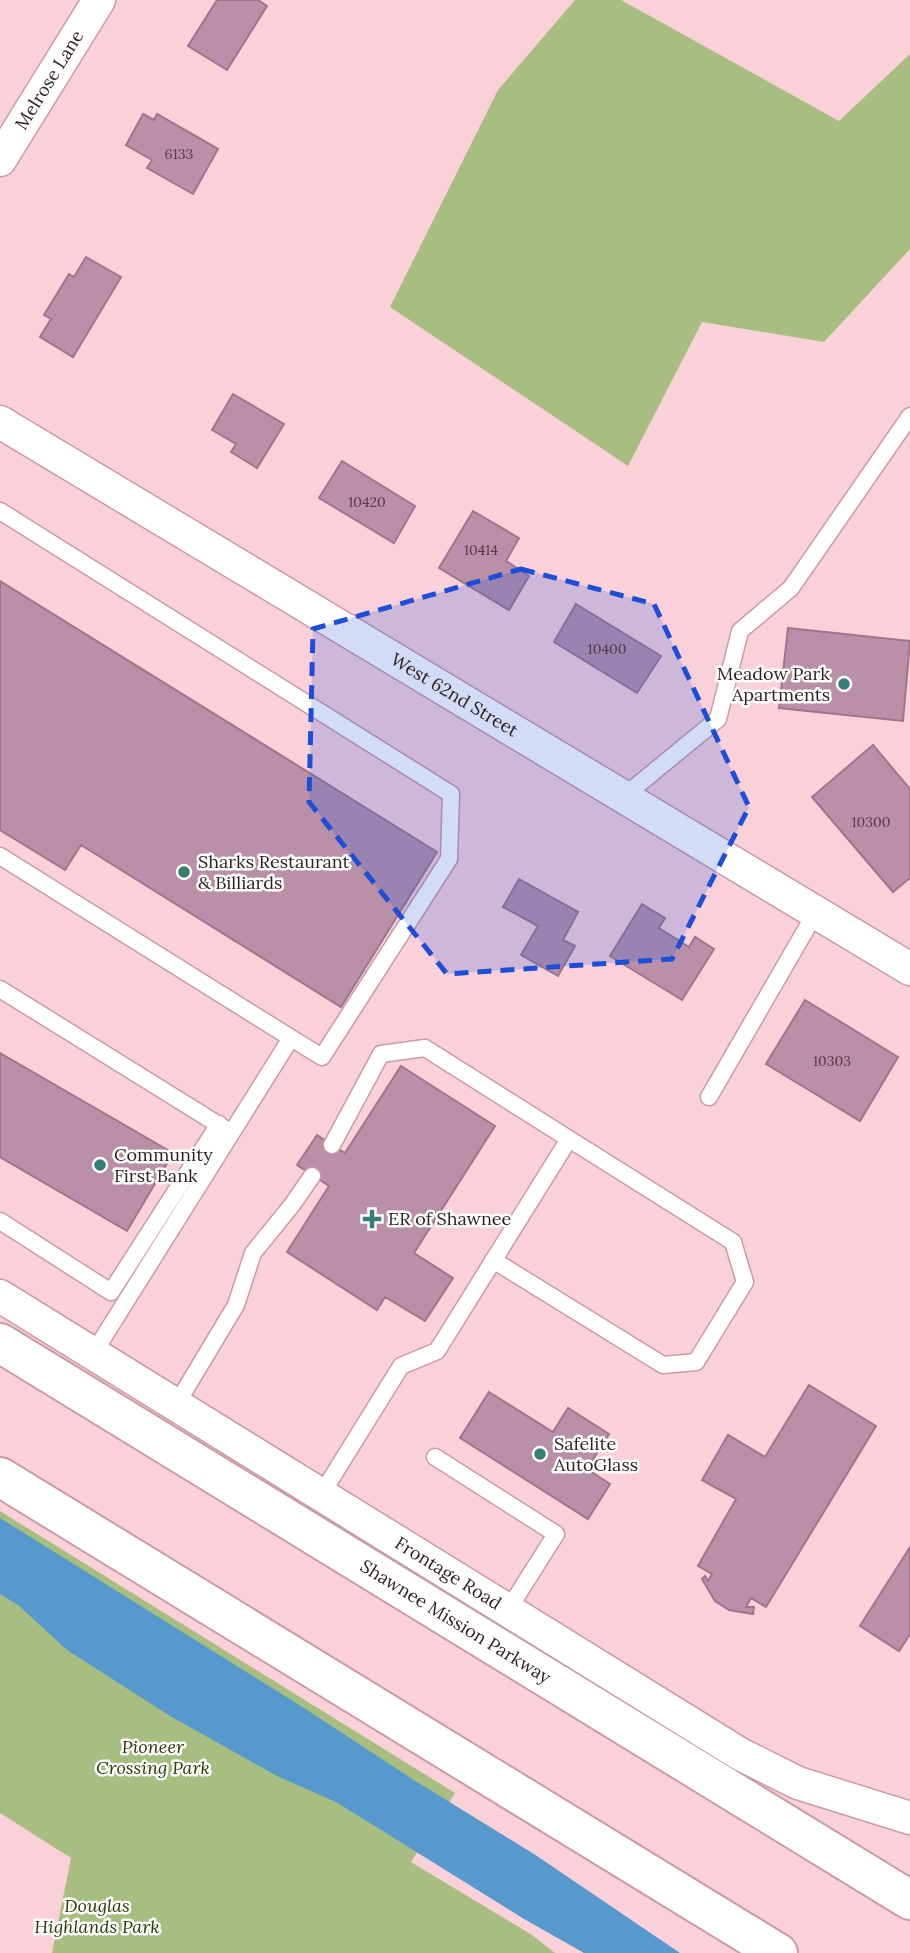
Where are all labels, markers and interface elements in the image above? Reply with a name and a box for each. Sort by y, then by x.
street label: Melrose Lane [10,26,89,134]
house number: 6133 [165,145,194,163]
house number: 10420 [348,493,386,511]
house number: 10414 [464,541,498,559]
house number: 10400 [588,640,626,658]
street label: West 62nd Street [387,648,522,742]
place label: Meadow Park Apartments [717,662,830,706]
marker: Meadow Park Apartments [836,676,852,692]
house number: 10300 [852,813,890,831]
place label: Sharks Restaurant & Billiards [198,850,350,894]
marker: Sharks Restaurant & Billiards [176,864,192,880]
house number: 10303 [813,1052,851,1070]
place label: Community First Bank [114,1143,213,1187]
marker: Community First Bank [92,1157,108,1173]
place label: ER of Shawnee [388,1207,512,1230]
marker: ER of Shawnee [362,1209,382,1229]
place label: Safelite AutoGlass [553,1432,638,1476]
marker: Safelite AutoGlass [532,1446,548,1462]
street label: Frontage Road [391,1531,506,1615]
street label: Shawnee Mission Parkway [356,1554,556,1689]
park label: Pioneer Crossing Park [96,1735,210,1779]
park label: Douglas Highlands Park [34,1894,160,1938]

